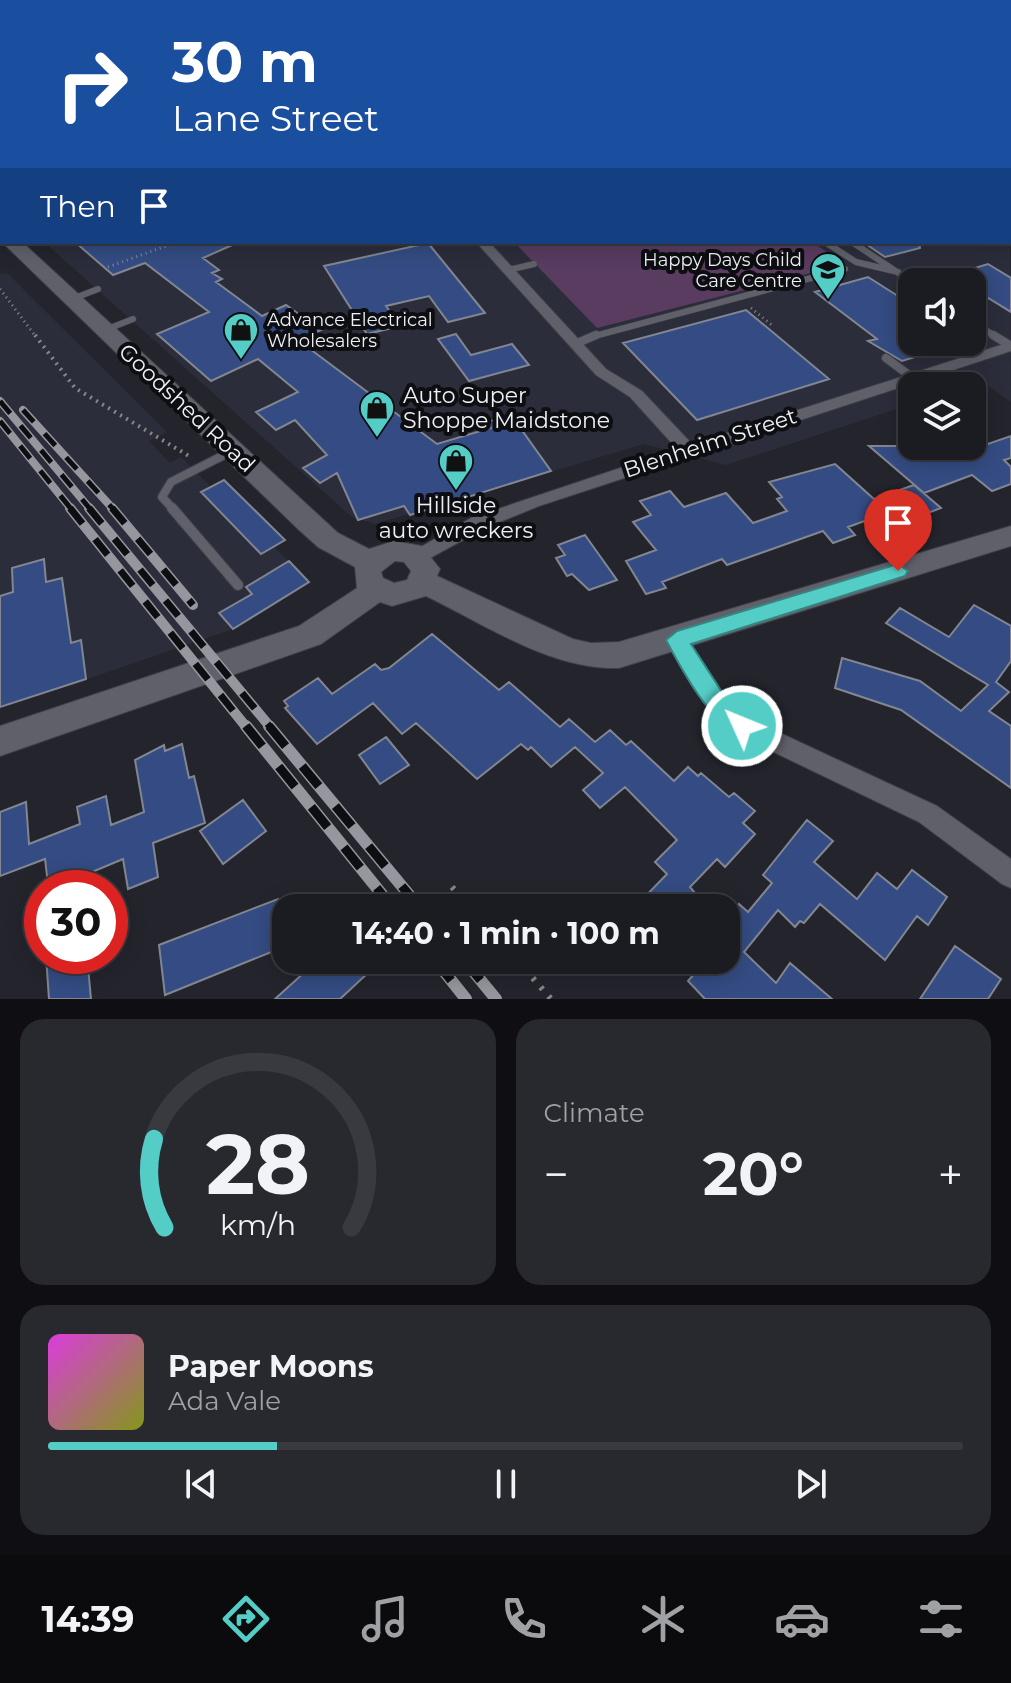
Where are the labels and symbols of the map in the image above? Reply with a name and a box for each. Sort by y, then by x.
place label: Happy Days Child Care Centre [643,249,802,292]
school or university icon: Happy Days Child Care Centre [809,251,847,301]
place label: Advance Electrical Wholesalers [267,309,433,352]
shop icon: Advance Electrical Wholesalers [222,311,260,361]
street label: Goodshed Road [113,338,261,478]
place label: Auto Super Shoppe Maidstone [403,382,610,434]
shop icon: Auto Super Shoppe Maidstone [358,389,396,439]
street label: Blenheim Street [620,402,800,484]
shop icon: Hillside auto wreckers [437,442,475,492]
pin [864,489,932,571]
place label: Hillside auto wreckers [379,492,534,544]
position arrow [700,684,784,768]
speed limit sign: 30 [24,870,128,974]

